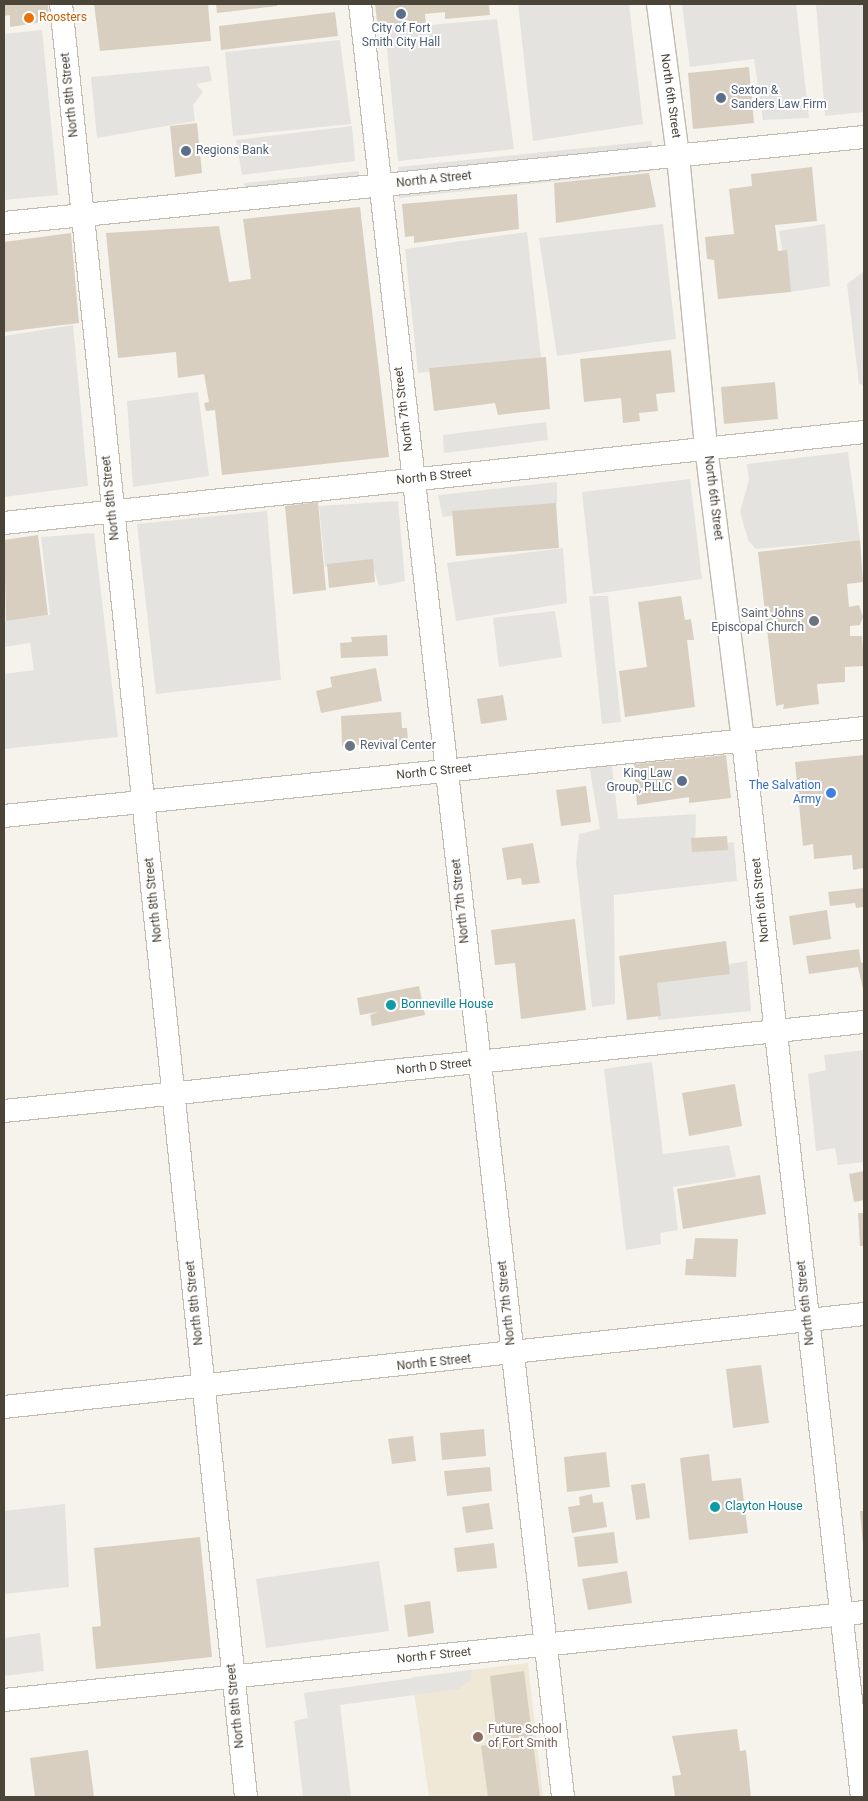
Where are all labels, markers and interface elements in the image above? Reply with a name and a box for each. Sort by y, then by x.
marker: City of Fort Smith City Hall [395,8,407,20]
place label: Roosters [39,11,87,25]
marker: Roosters [23,12,35,24]
place label: City of Fort Smith City Hall [362,22,440,50]
street label: North 8th Street [58,52,82,138]
street label: North 6th Street [657,53,683,139]
place label: Sexton & Sanders Law Firm [731,84,827,112]
marker: Sexton & Sanders Law Firm [715,92,727,104]
place label: Regions Bank [196,144,269,158]
marker: Regions Bank [180,145,192,157]
street label: North A Street [396,169,472,191]
street label: North 7th Street [392,366,416,452]
street label: North 8th Street [99,455,123,541]
street label: North 6th Street [701,455,725,541]
street label: North B Street [396,466,472,488]
place label: Saint Johns Episcopal Church [711,607,804,635]
marker: Saint Johns Episcopal Church [808,615,820,627]
place label: Revival Center [360,739,436,753]
marker: Revival Center [344,740,356,752]
street label: North C Street [396,761,472,783]
place label: King Law Group, PLLC [606,767,672,795]
marker: King Law Group, PLLC [676,775,688,787]
place label: The Salvation Army [749,779,821,807]
marker: The Salvation Army [825,787,837,799]
street label: North 8th Street [142,857,166,943]
street label: North 6th Street [749,857,773,943]
street label: North 7th Street [449,858,473,944]
place label: Bonneville House [401,998,493,1012]
marker: Bonneville House [385,999,397,1011]
street label: North D Street [396,1056,472,1078]
street label: North 8th Street [183,1260,207,1346]
street label: North 7th Street [495,1260,519,1346]
street label: North 6th Street [794,1260,818,1346]
street label: North E Street [396,1352,472,1374]
place label: Clayton House [725,1500,803,1514]
marker: Clayton House [709,1501,721,1513]
street label: North F Street [396,1645,472,1667]
street label: North 8th Street [224,1663,248,1749]
place label: Future School of Fort Smith [488,1723,562,1751]
marker: Future School of Fort Smith [472,1731,484,1743]

